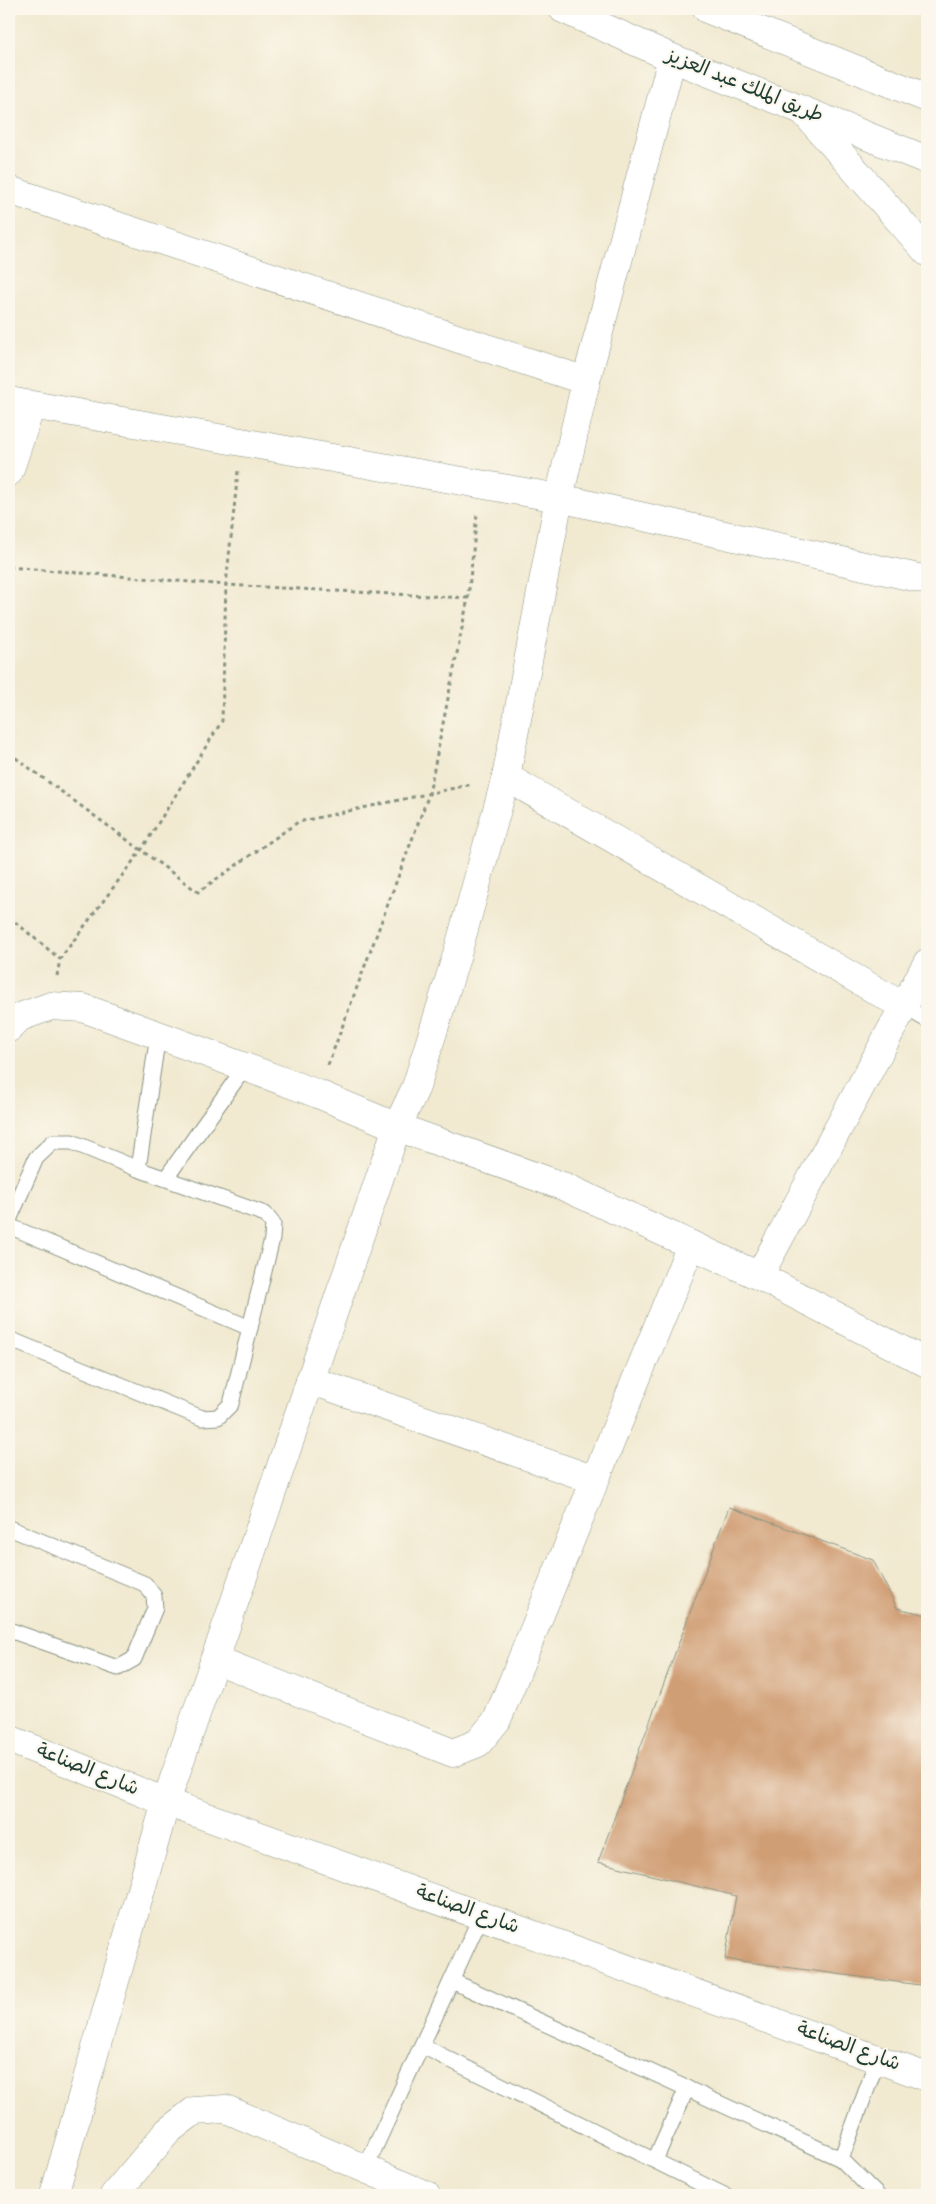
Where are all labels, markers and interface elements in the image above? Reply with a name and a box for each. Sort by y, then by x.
street label: طريق الملك عبد العزيز [659,42,827,131]
street label: شارع الصناعة [31,1738,143,1804]
street label: شارع الصناعة [411,1879,523,1943]
street label: شارع الصناعة [792,2016,904,2080]

